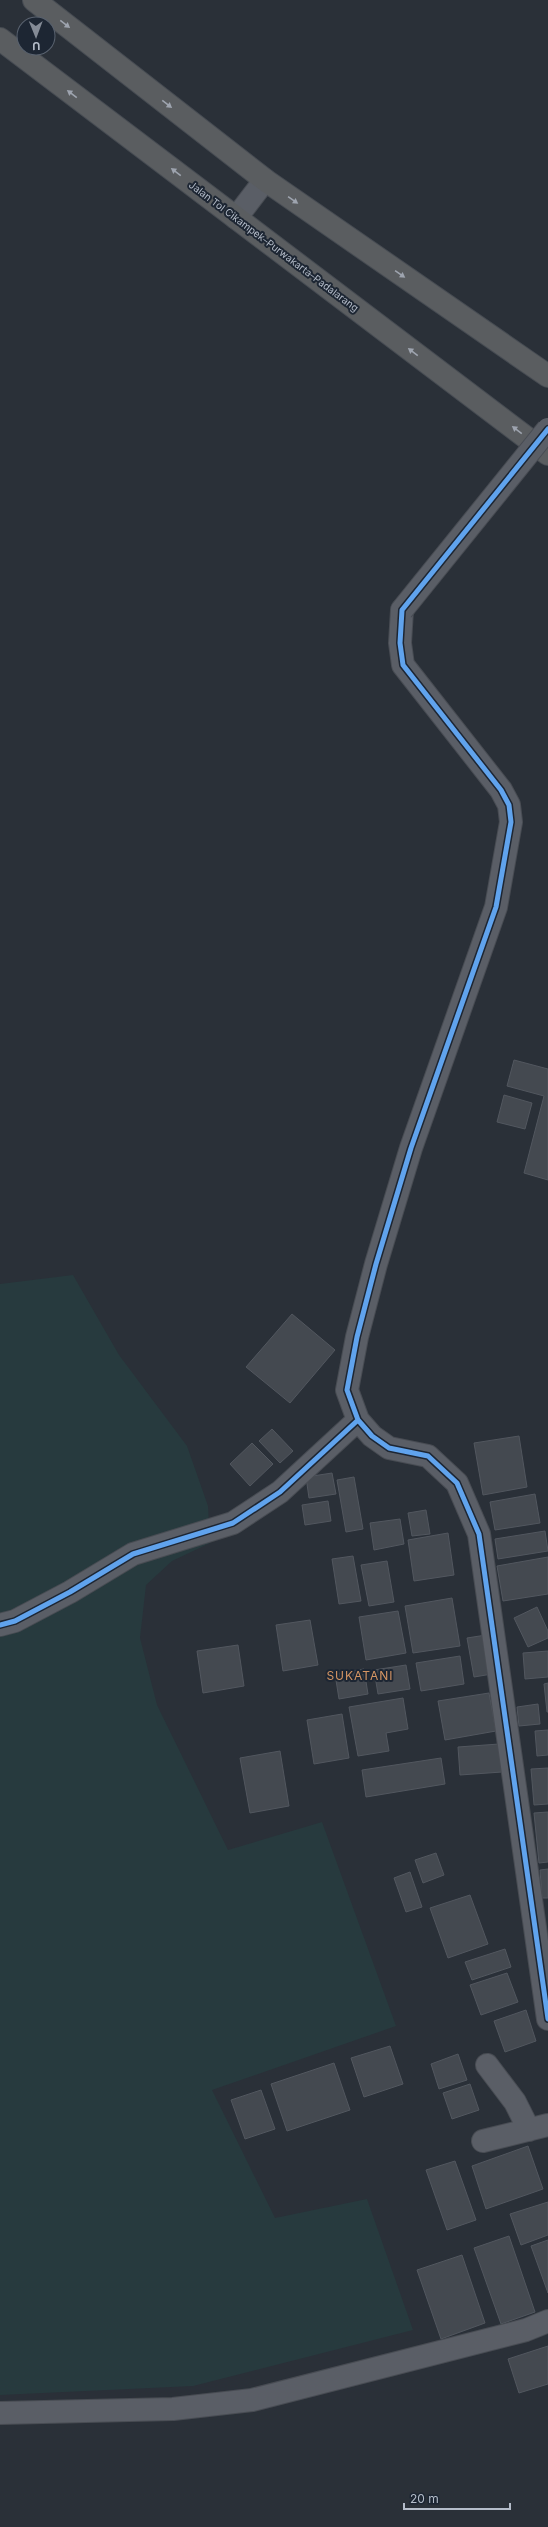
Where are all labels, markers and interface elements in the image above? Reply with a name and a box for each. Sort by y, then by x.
north arrow [16,16,56,56]
one-way arrow [59,20,70,28]
text: U [32,39,40,53]
one-way arrow [67,90,77,98]
one-way arrow [162,100,173,108]
one-way arrow [170,168,181,176]
street label: Jalan Tol Cikampek–Purwakarta–Padalarang [187,178,361,314]
one-way arrow [288,196,298,204]
one-way arrow [395,270,405,278]
one-way arrow [408,347,419,356]
one-way arrow [512,426,523,434]
district label: SUKATANI [326,1668,394,1683]
scale bar [404,2485,510,2511]
text: 20 m [410,2491,439,2506]

